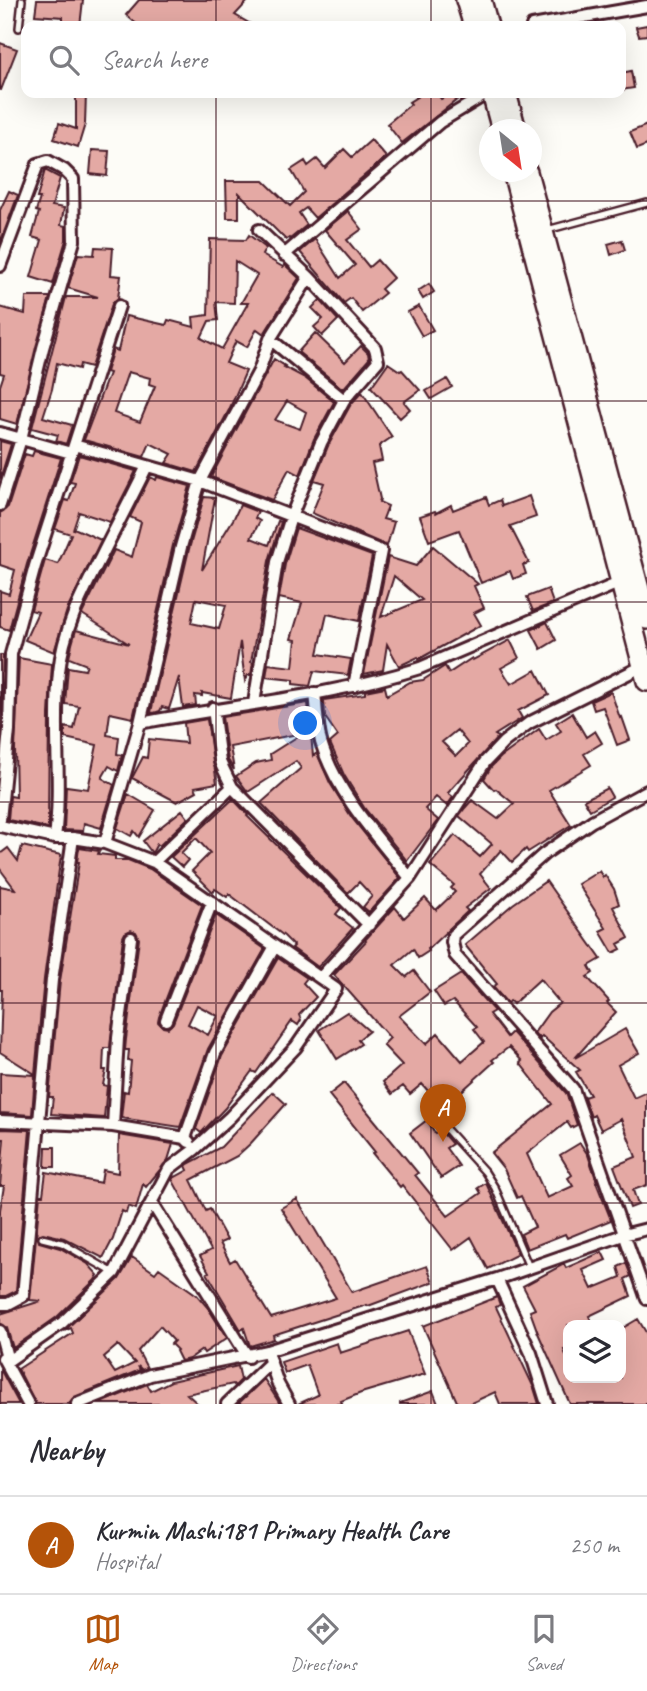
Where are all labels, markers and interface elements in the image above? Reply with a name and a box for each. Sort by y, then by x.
search box [21,21,626,98]
icon: search [45,41,83,79]
text: Search here [101,43,207,76]
north arrow [479,119,542,182]
your location [288,706,322,740]
pin: A [420,1084,466,1142]
map controls [563,1320,626,1383]
button: layers [563,1320,626,1383]
text: Nearby [28,1431,104,1469]
text: Kurmin Mashi181 Primary Health Care [95,1514,448,1547]
text: A [45,1531,57,1560]
text: 250 m [570,1531,619,1560]
text: Hospital [95,1547,158,1576]
tab: Map [84,1610,122,1676]
tab: Directions [290,1610,357,1676]
tab: Saved [525,1610,563,1676]

